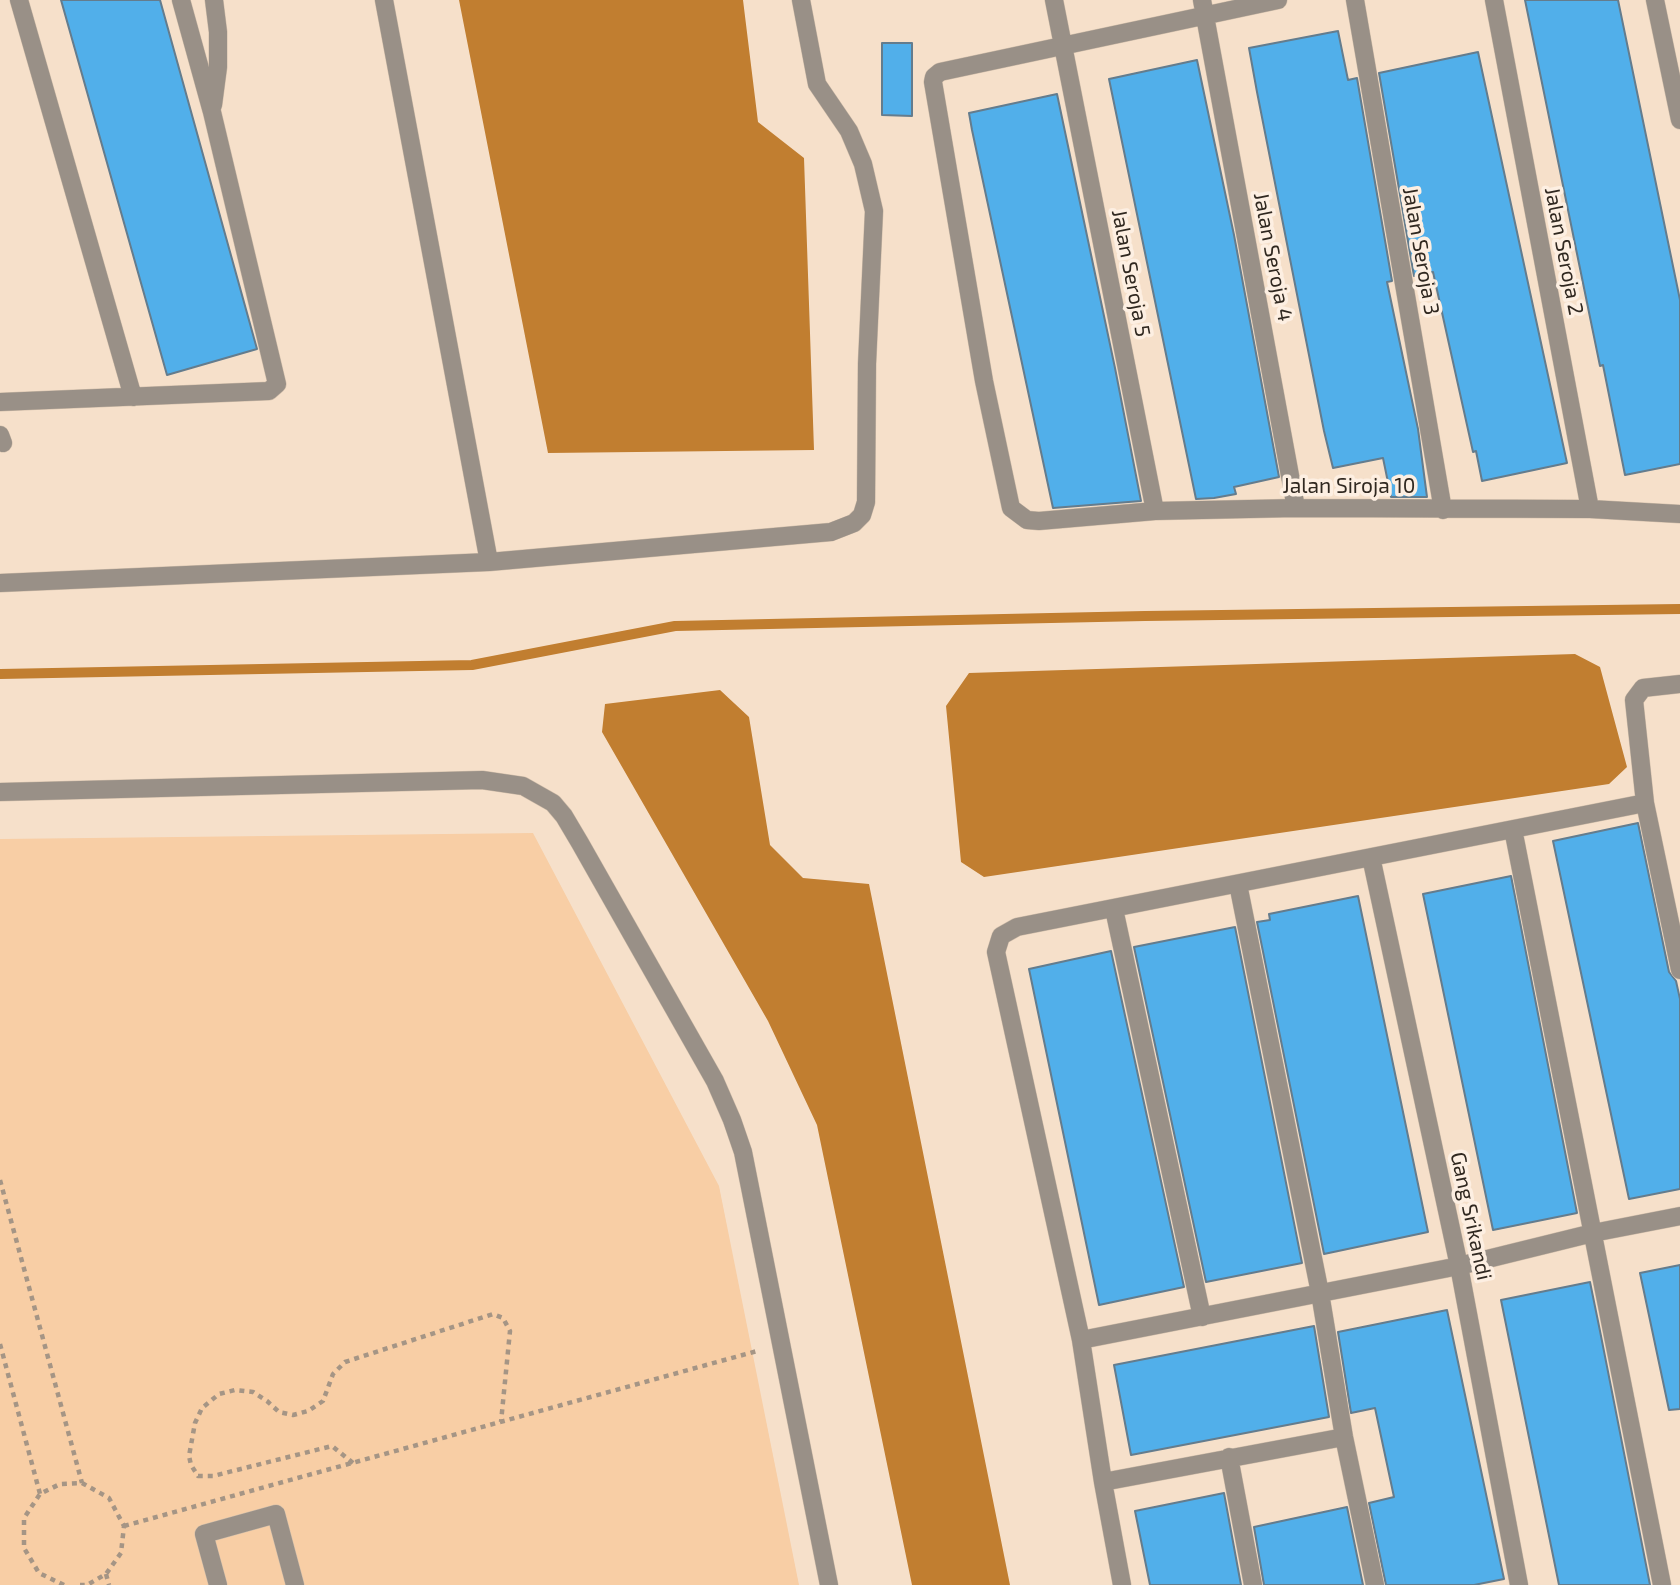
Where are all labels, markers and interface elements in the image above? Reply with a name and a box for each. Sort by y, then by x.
street label: Jalan Seroja 3 [1397,185,1445,317]
street label: Jalan Seroja 2 [1539,185,1589,317]
street label: Jalan Seroja 4 [1248,190,1298,324]
street label: Jalan Seroja 5 [1106,207,1156,339]
street label: Jalan Siroja 10 [1283,473,1415,499]
street label: Gang Srikandi [1445,1150,1497,1282]

